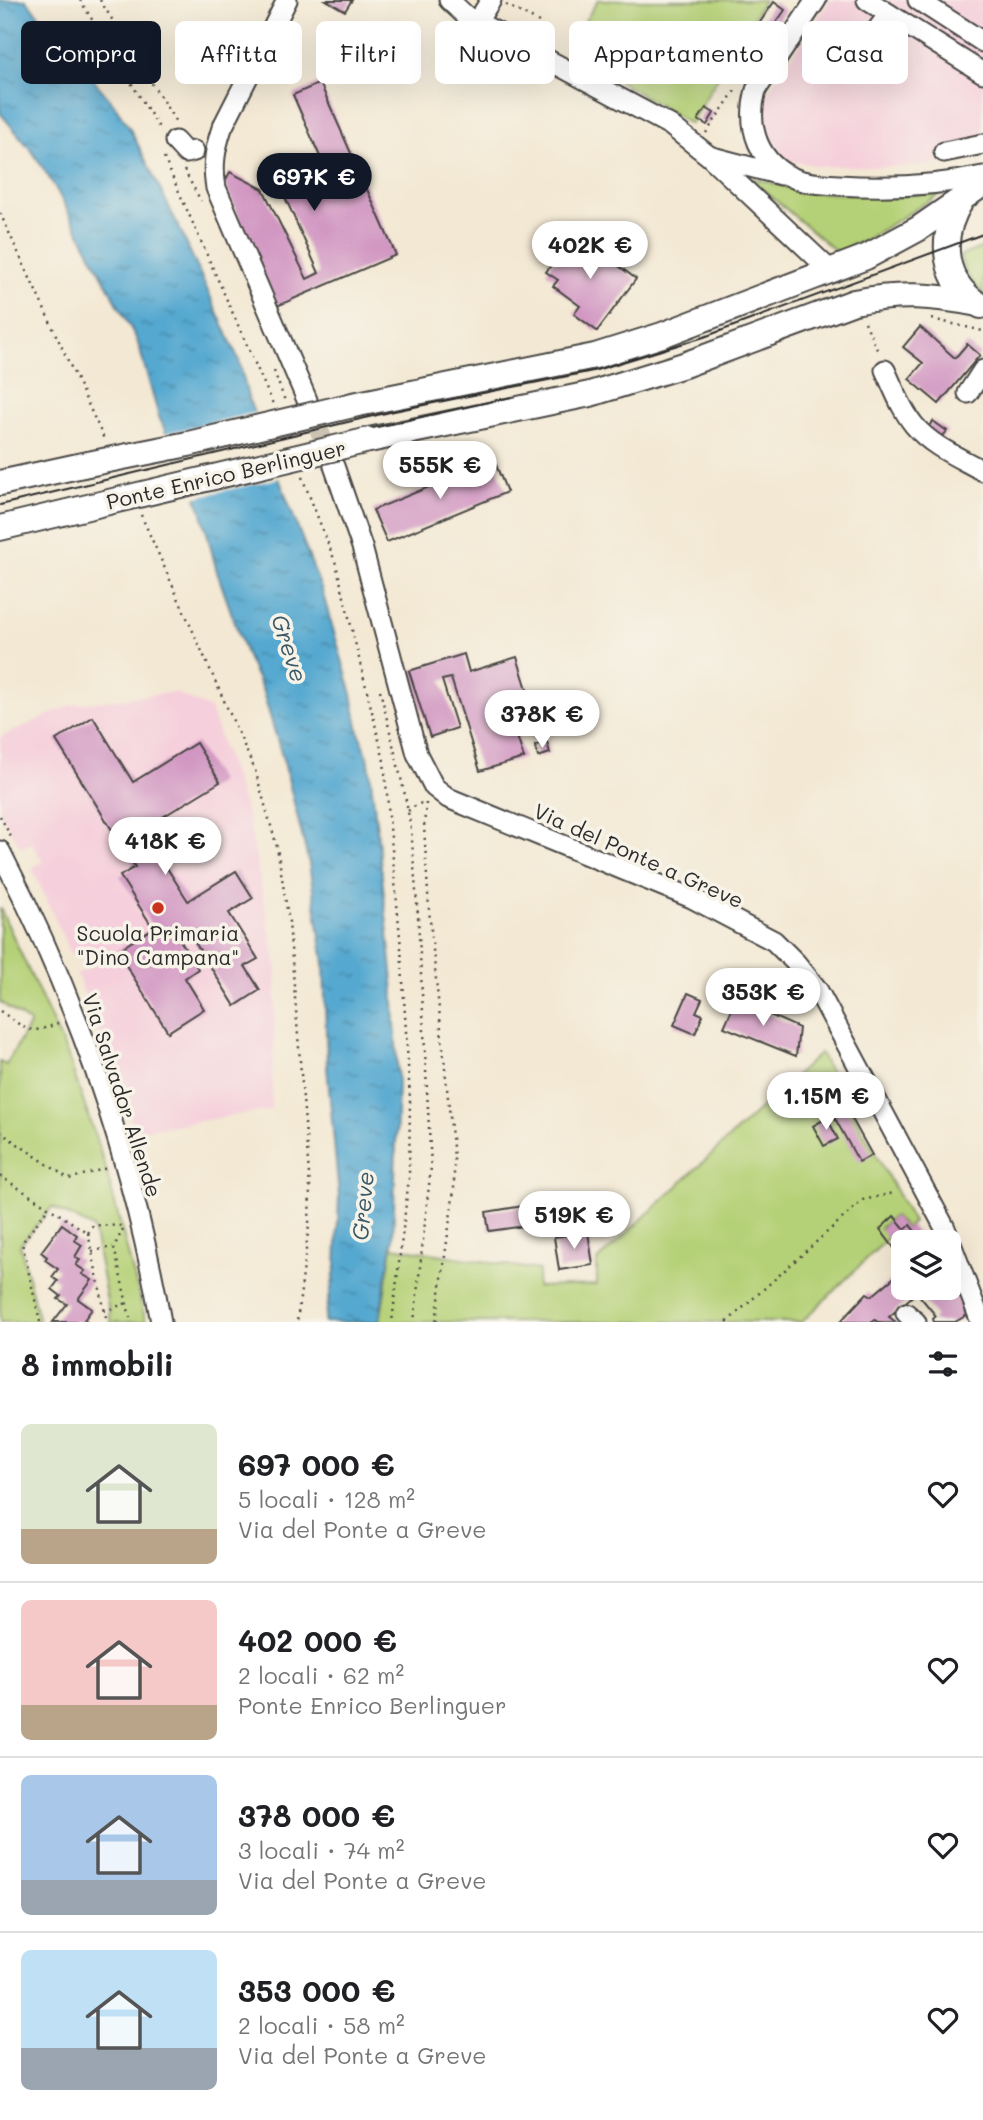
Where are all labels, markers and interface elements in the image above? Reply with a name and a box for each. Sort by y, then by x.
chip: Compra [21,21,161,84]
chip: Affitta [175,21,302,84]
chip: Filtri [316,21,421,84]
chip: Nuovo [435,21,555,84]
chip: Appartamento [569,21,788,84]
chip: Casa [802,21,908,84]
pin: 697K € [257,154,371,213]
text: 697K € [273,161,355,191]
pin: 402K € [533,222,647,281]
text: 402K € [548,229,632,259]
street label: Ponte Enrico Berlinguer [104,433,348,515]
pin: 555K € [383,442,497,501]
text: 555K € [399,449,481,479]
water label: Greve [265,610,315,686]
pin: 378K € [485,690,599,750]
text: 378K € [501,698,583,728]
street label: Via del Ponte a Greve [530,797,748,913]
pin: 418K € [108,818,222,877]
text: 418K € [124,825,206,855]
marker: Scuola Primaria "Dino Campana" [150,900,166,916]
place label: Scuola Primaria "Dino Campana" [77,919,239,970]
pin: 353K € [706,968,820,1028]
text: 353K € [721,976,805,1006]
street label: Via Salvador Allende [77,989,169,1201]
pin: 1.15M € [761,1072,891,1132]
text: 1.15M € [783,1080,869,1110]
water label: Greve [344,1170,380,1242]
pin: 519K € [517,1192,631,1251]
text: 519K € [534,1199,614,1229]
map controls [891,1230,961,1300]
button: layers [891,1230,961,1300]
text: 8 immobili [21,1344,174,1384]
icon: filters [924,1345,962,1383]
text: 697 000 € [238,1444,395,1484]
icon: home [77,1452,161,1536]
icon: heart [924,1475,962,1513]
text: 5 locali · 128 m² [238,1484,415,1514]
text: Via del Ponte a Greve [238,1514,487,1544]
text: 402 000 € [238,1620,397,1660]
icon: home [77,1628,161,1712]
icon: heart [924,1651,962,1689]
text: 2 locali · 62 m² [238,1660,404,1690]
text: Ponte Enrico Berlinguer [238,1690,507,1720]
text: 378 000 € [238,1795,395,1835]
icon: home [77,1803,161,1887]
icon: heart [924,1826,962,1864]
text: 3 locali · 74 m² [238,1835,404,1865]
text: Via del Ponte a Greve [238,1865,487,1895]
text: 353 000 € [238,1970,395,2010]
icon: home [77,1978,161,2062]
icon: heart [924,2001,962,2039]
text: 2 locali · 58 m² [238,2010,405,2040]
text: Via del Ponte a Greve [238,2040,487,2070]

